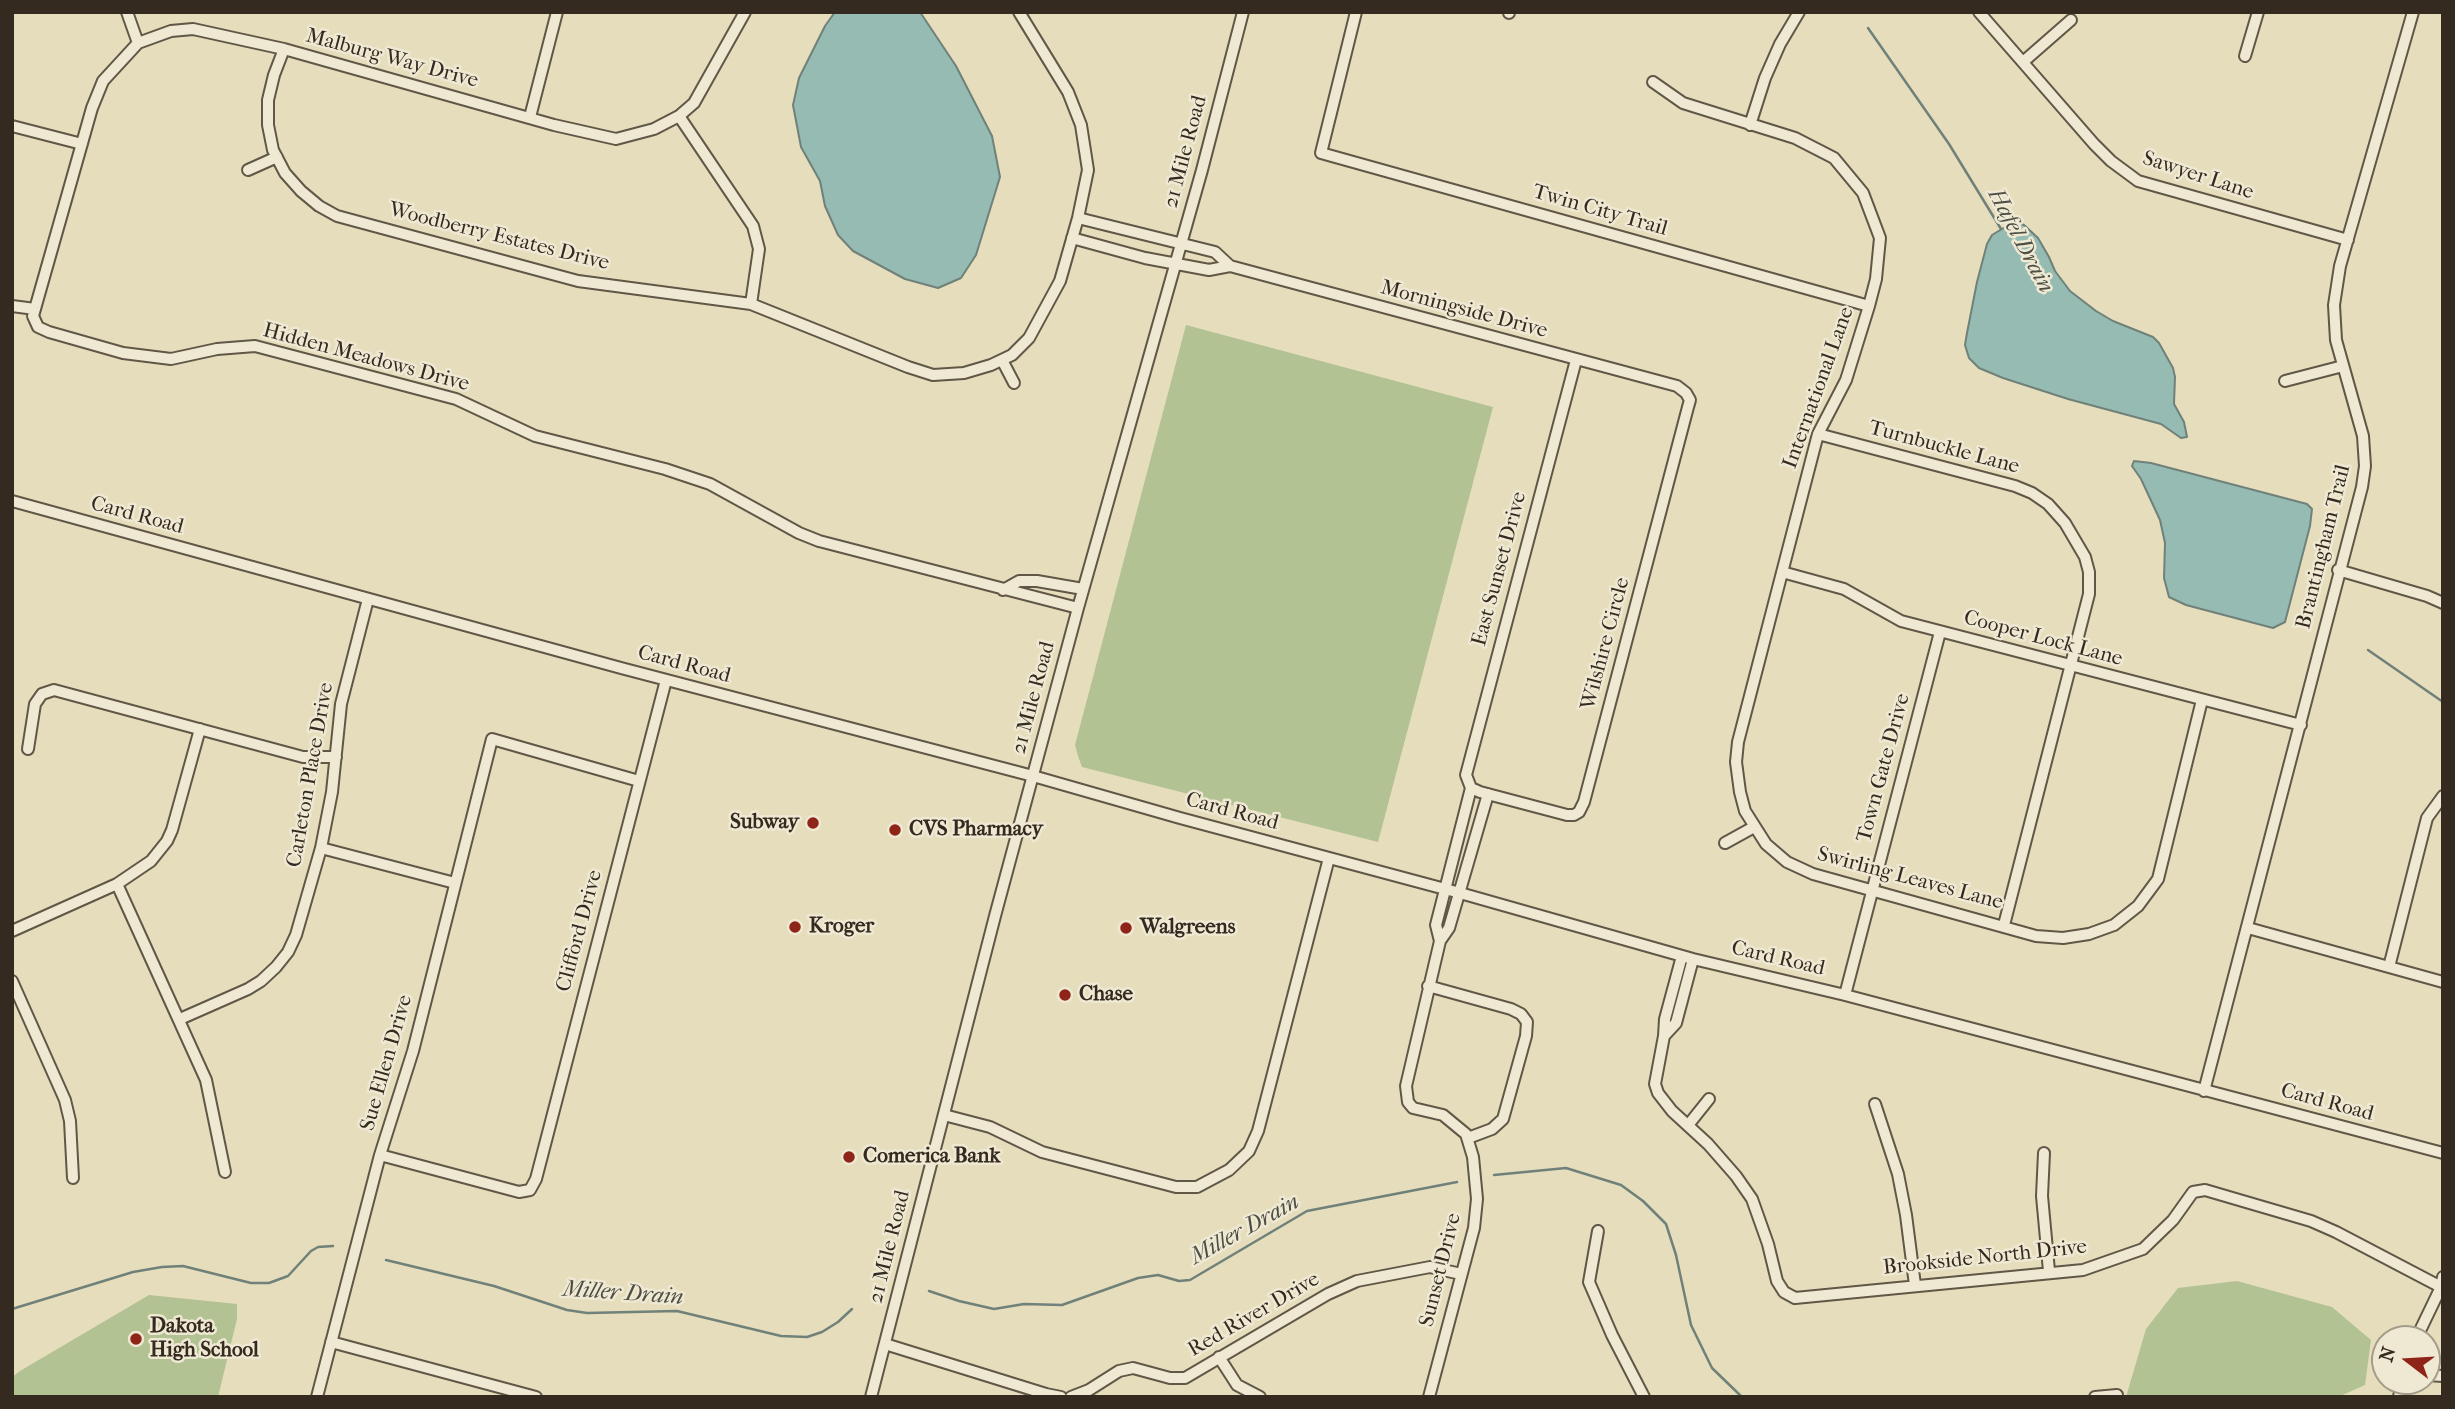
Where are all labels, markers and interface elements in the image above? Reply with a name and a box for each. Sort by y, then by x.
street label: Malburg Way Drive [303,24,481,94]
street label: 21 Mile Road [1159,93,1213,211]
street label: Sawyer Lane [2139,146,2257,206]
street label: Twin City Trail [1530,180,1670,242]
water label: Hafel Drain [1981,184,2059,298]
street label: Woodberry Estates Drive [386,197,612,277]
street label: Morningside Drive [1378,276,1550,344]
street label: International Lane [1778,304,1860,472]
street label: Hidden Meadows Drive [260,318,472,398]
street label: Turnbuckle Lane [1866,416,2022,480]
street label: Brantingham Trail [2291,462,2357,632]
street label: East Sunset Drive [1467,489,1533,649]
street label: Card Road [88,492,186,540]
street label: Wilshire Circle [1576,575,1636,713]
street label: Cooper Lock Lane [1961,606,2125,672]
street label: 21 Mile Road [1007,639,1061,757]
street label: Card Road [635,641,733,689]
street label: Carleton Place Drive [282,681,340,869]
street label: Town Gate Drive [1852,691,1916,845]
street label: Card Road [1183,788,1281,836]
place label: Subway [730,810,799,836]
marker: Subway [805,815,821,831]
place label: CVS Pharmacy [909,817,1043,843]
marker: CVS Pharmacy [887,822,903,838]
street label: Swirling Leaves Lane [1814,842,2006,916]
street label: Clifford Drive [552,867,608,995]
place label: Kroger [809,914,874,940]
place label: Walgreens [1140,915,1235,941]
marker: Kroger [787,919,803,935]
marker: Walgreens [1118,920,1134,936]
street label: Card Road [1729,936,1827,982]
place label: Chase [1079,982,1133,1008]
marker: Chase [1057,987,1073,1003]
street label: Sue Ellen Drive [356,992,418,1134]
street label: Card Road [2278,1079,2376,1127]
place label: Comerica Bank [863,1144,1000,1170]
marker: Comerica Bank [841,1149,857,1165]
street label: 21 Mile Road [864,1188,916,1306]
water label: Miller Drain [1186,1189,1304,1271]
street label: Sunset Drive [1415,1211,1467,1329]
street label: Brookside North Drive [1882,1235,2088,1281]
street label: Red River Drive [1184,1267,1324,1363]
water label: Miller Drain [562,1276,684,1312]
place label: Dakota High School [150,1314,259,1364]
north arrow [2371,1325,2441,1395]
marker: Dakota High School [128,1331,144,1347]
text: N [2375,1344,2400,1365]

